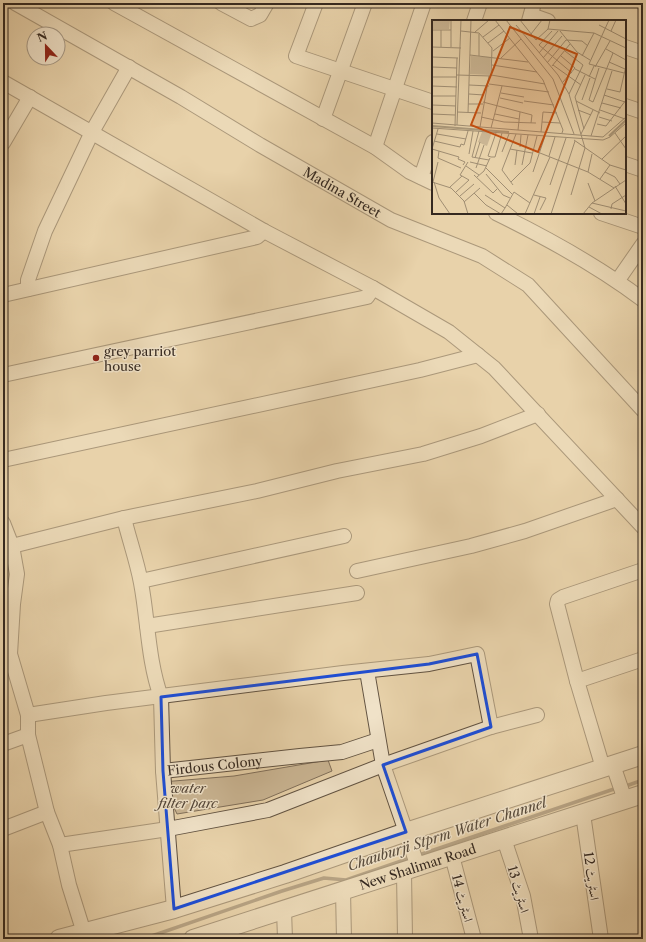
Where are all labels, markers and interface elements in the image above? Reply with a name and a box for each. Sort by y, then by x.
inset map [432,20,626,214]
north arrow [26,26,66,66]
text: N [35,28,50,45]
street label: Madina Street [301,164,384,221]
place label: grey parriot house [104,343,176,374]
marker: grey parriot house [91,353,101,363]
street label: Firdous Colony [166,752,264,779]
park label: water filter parc [153,780,218,811]
water label: Chauburji Stprm Water Channel [345,793,550,875]
street label: New Shalimar Road [357,840,478,893]
street label: اسٹریٹ 12 [580,851,603,902]
street label: اسٹریٹ 13 [504,864,533,915]
street label: اسٹریٹ 14 [448,872,477,924]

